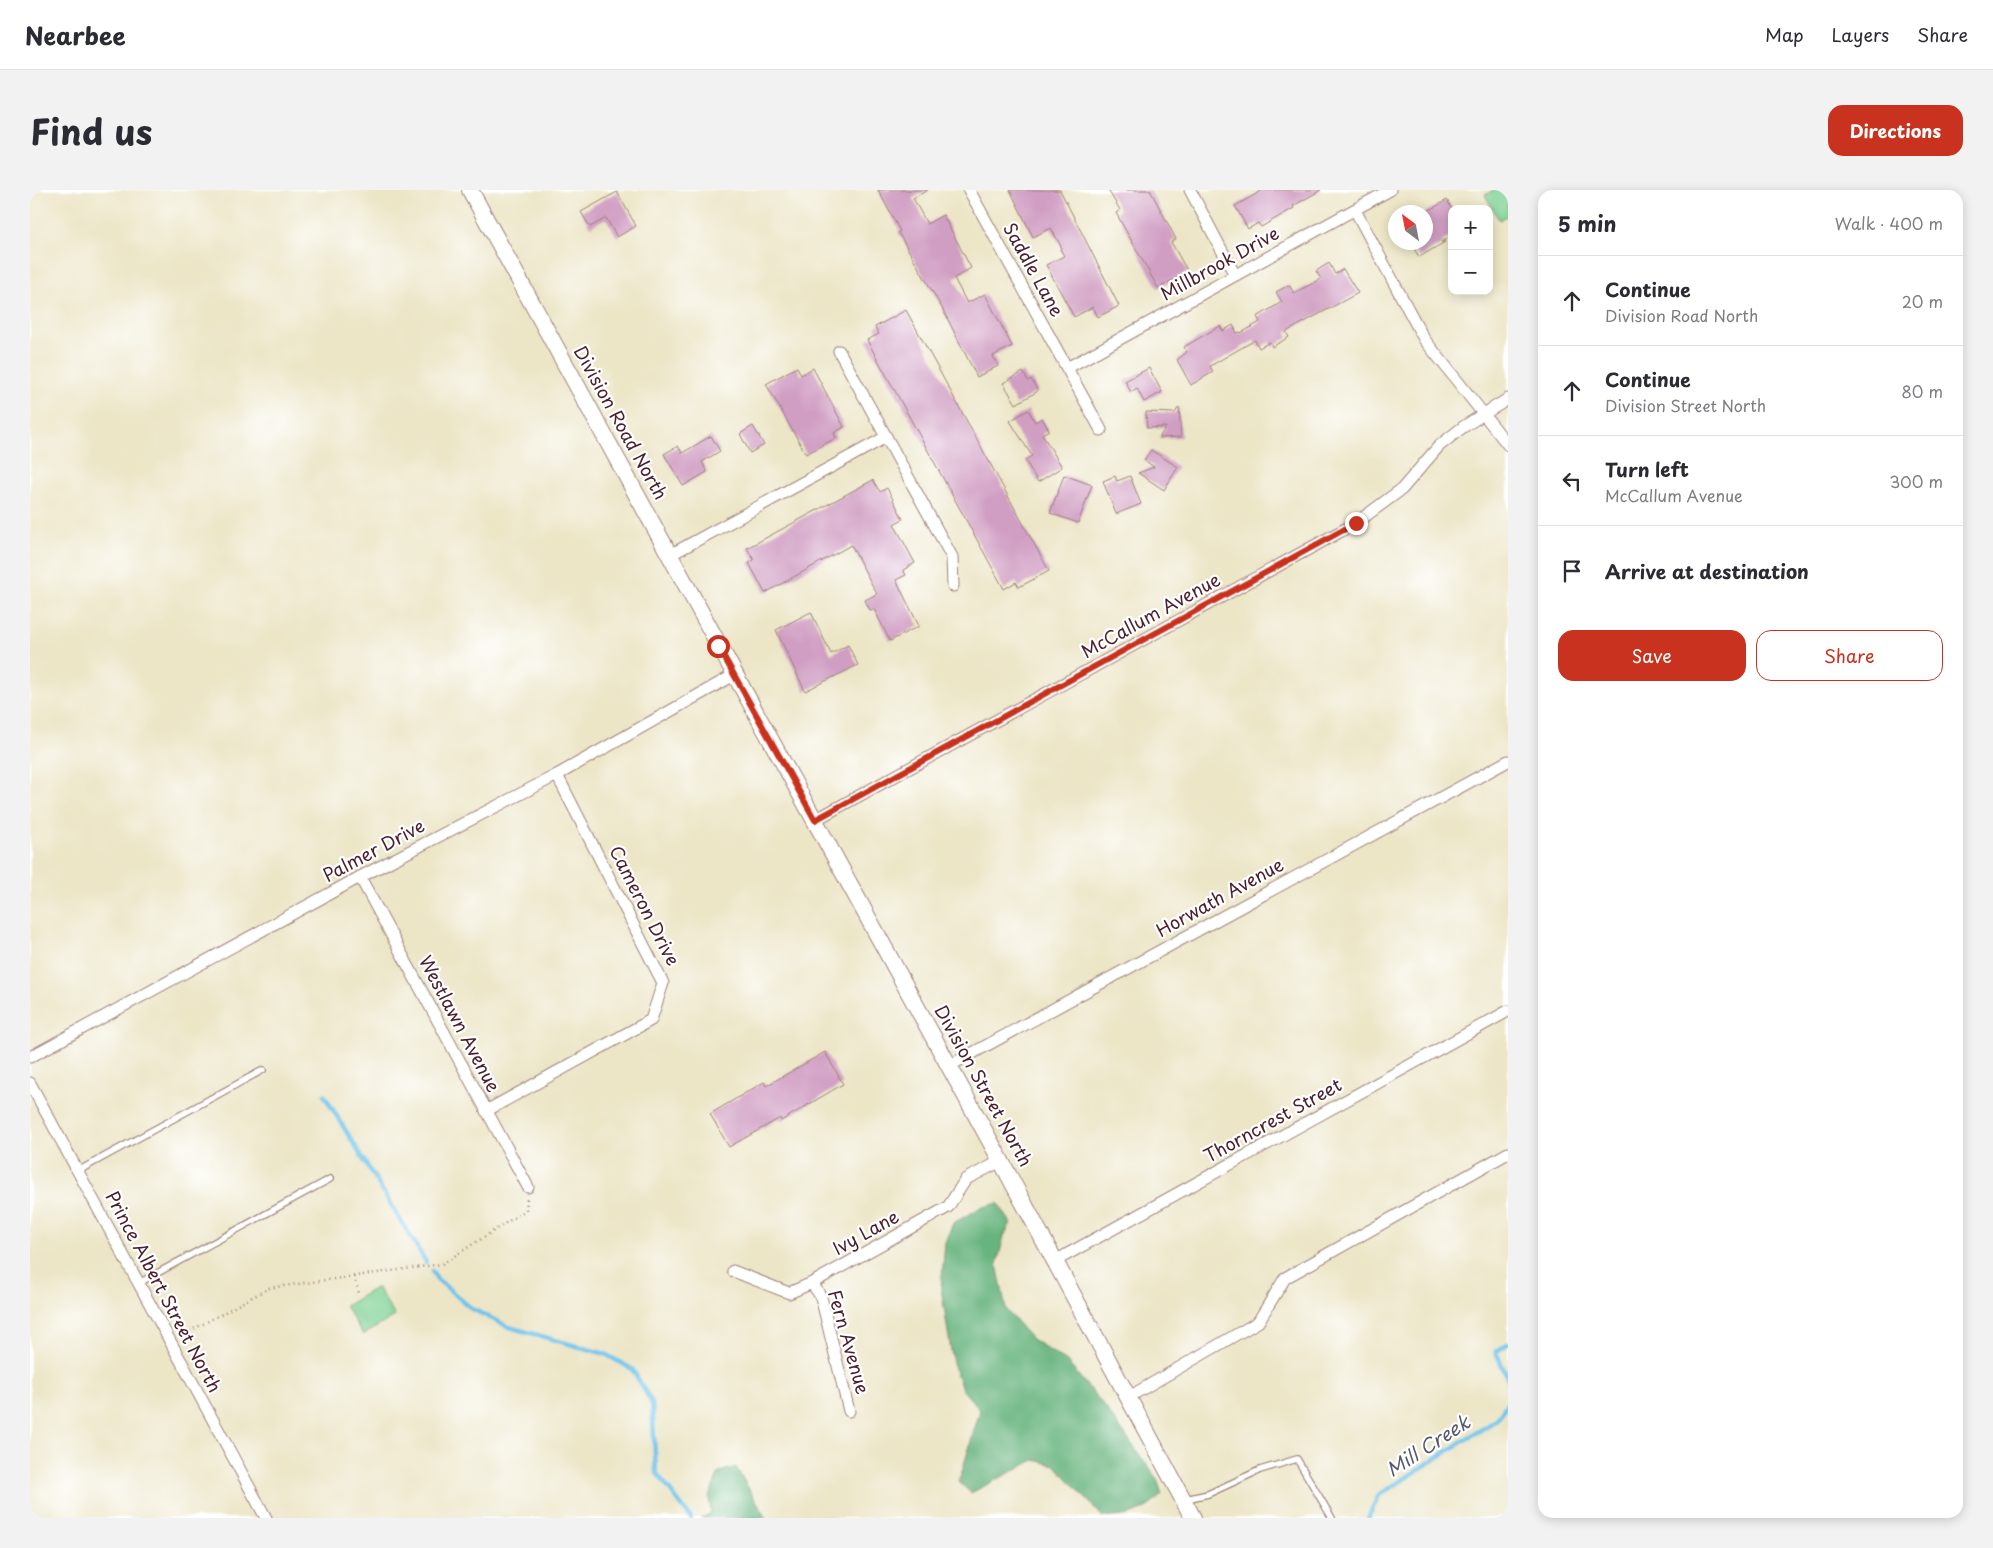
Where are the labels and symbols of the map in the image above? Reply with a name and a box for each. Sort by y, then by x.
north arrow [1388,205,1433,250]
street label: Saddle Lane [997,217,1071,321]
street label: Millbrook Drive [1155,219,1283,306]
street label: Division Road North [568,340,675,504]
route end [1345,512,1368,535]
street label: McCallum Avenue [1076,565,1225,664]
route start [707,635,730,658]
street label: Palmer Drive [318,811,429,888]
street label: Cameron Drive [603,841,687,970]
street label: Horwath Avenue [1150,850,1288,943]
street label: Westlawn Avenue [413,950,508,1097]
street label: Division Street North [929,999,1040,1171]
street label: Thorncrest Street [1198,1071,1346,1169]
street label: Prince Albert Street North [100,1186,229,1397]
street label: Ivy Lane [827,1202,904,1261]
street label: Fern Avenue [822,1286,877,1397]
water label: Mill Creek [1380,1407,1476,1483]

